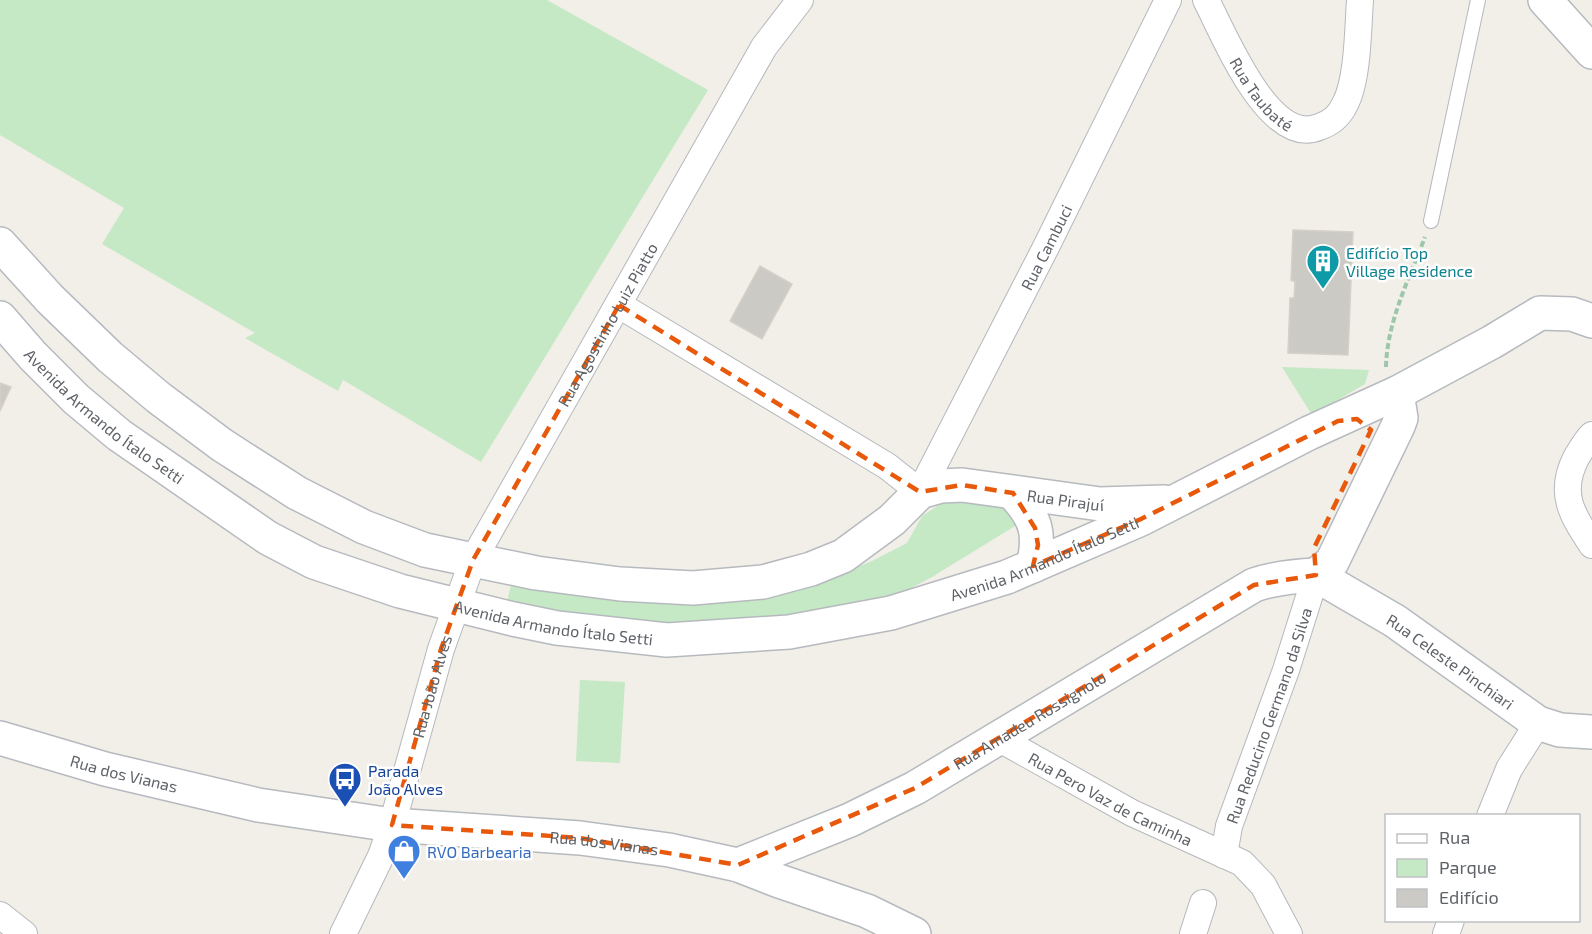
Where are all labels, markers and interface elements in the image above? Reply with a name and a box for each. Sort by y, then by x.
street label: Rua Taubaté [1227,54,1296,135]
street label: Rua Cambuci [1016,201,1075,293]
street label: Rua Agostinho Luiz Piatto [553,239,661,409]
building icon: Edifício Top Village Residence [1305,243,1341,290]
place label: Edifício Top Village Residence [1346,243,1473,280]
street label: Avenida Armando Ítalo Setti [21,344,188,487]
street label: Rua Pirajuí [1026,485,1105,514]
street label: Avenida Armando Ítalo Setti [948,512,1141,604]
street label: Avenida Armando Ítalo Setti [452,595,654,648]
street label: Rua Reducino Germano da Silva [1221,605,1315,826]
street label: Rua Celeste Pinchiari [1384,609,1518,713]
street label: Rua João Alves [407,632,455,740]
street label: Rua Amadeu Rossignolo [949,667,1109,773]
street label: Rua Pero Vaz de Caminha [1025,748,1196,849]
street label: Rua dos Vianas [68,750,180,795]
bus stop icon: Parada João Alves [327,761,363,808]
place label: Parada João Alves [368,761,443,798]
legend [1385,814,1580,922]
street label: Rua dos Vianas [549,826,660,858]
text: Rua [1439,826,1470,848]
shop icon: RVO Barbearia [386,833,422,880]
place label: RVO Barbearia [427,842,532,861]
text: Parque [1439,856,1497,878]
text: Edifício [1439,886,1499,908]

